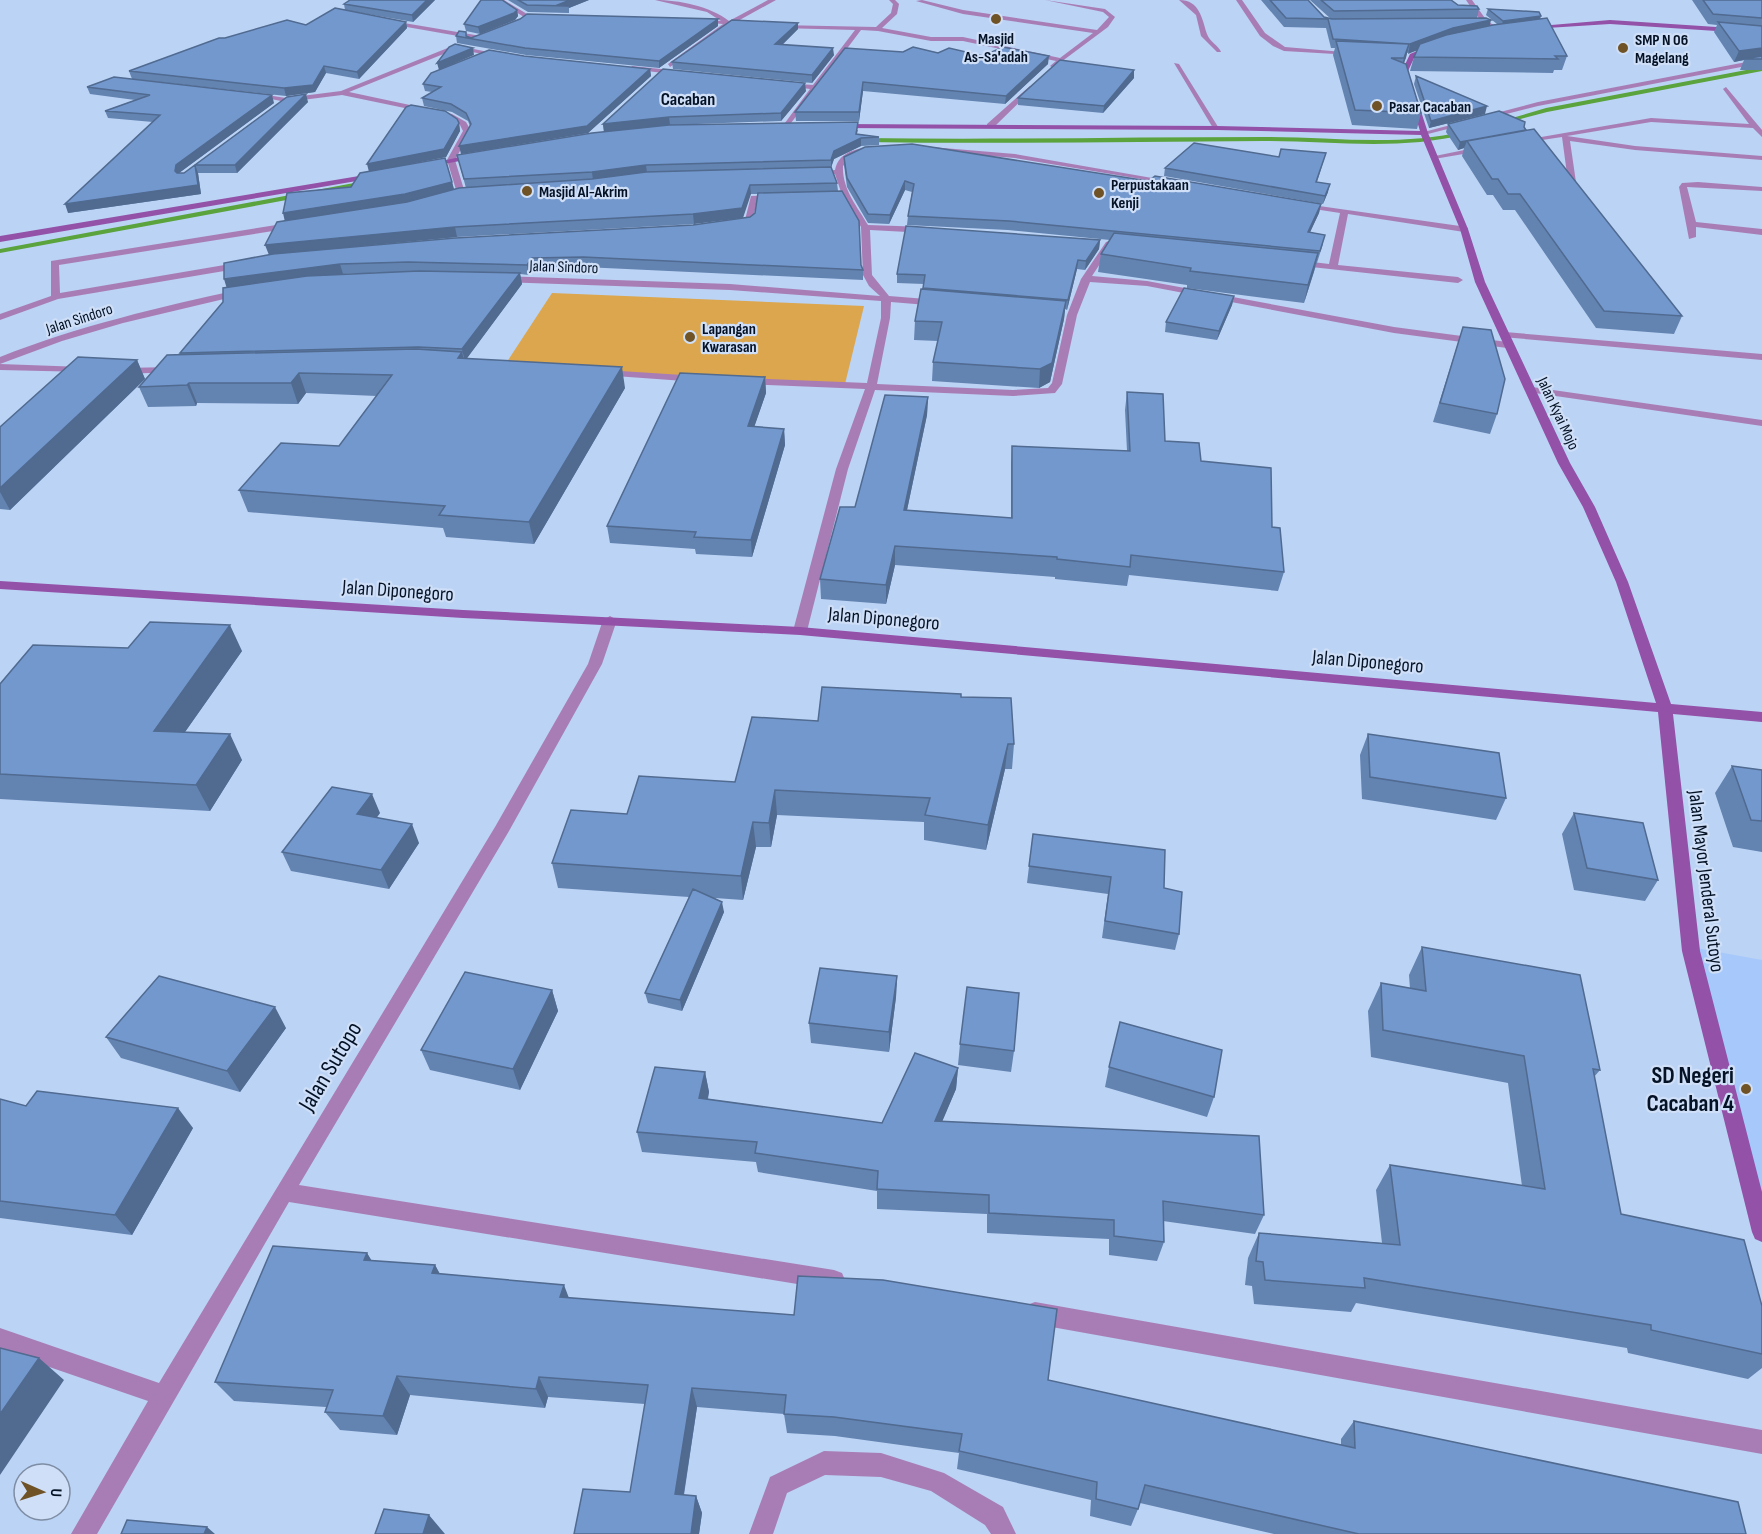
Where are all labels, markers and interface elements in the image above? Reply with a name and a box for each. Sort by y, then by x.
marker: Masjid As-Sa'adah [989,12,1003,26]
place label: Masjid As-Sa'adah [963,30,1028,67]
place label: SMP N 06 Magelang [1635,31,1689,68]
marker: SMP N 06 Magelang [1616,41,1630,55]
district label: Cacaban [661,89,715,110]
place label: Pasar Cacaban [1389,98,1471,117]
marker: Pasar Cacaban [1370,99,1384,113]
place label: Perpustakaan Kenji [1111,176,1189,213]
place label: Masjid Al-Akrim [539,183,628,202]
marker: Masjid Al-Akrim [520,184,534,198]
marker: Perpustakaan Kenji [1092,186,1106,200]
street label: Jalan Sindoro [528,257,599,278]
street label: Jalan Sindoro [43,300,115,339]
place label: Lapangan Kwarasan [702,320,757,357]
marker: Lapangan Kwarasan [683,330,697,344]
street label: Jalan Kyai Mojo [1532,373,1583,453]
street label: Jalan Diponegoro [340,575,454,607]
street label: Jalan Diponegoro [826,602,941,636]
street label: Jalan Diponegoro [1310,645,1425,679]
street label: Jalan Mayor Jenderal Sutoyo [1683,788,1729,973]
street label: Jalan Sutopo [292,1016,368,1117]
place label: SD Negeri Cacaban 4 [1647,1061,1734,1118]
marker: SD Negeri Cacaban 4 [1739,1082,1753,1096]
north arrow [12,1462,72,1522]
text: U [46,1488,65,1497]

